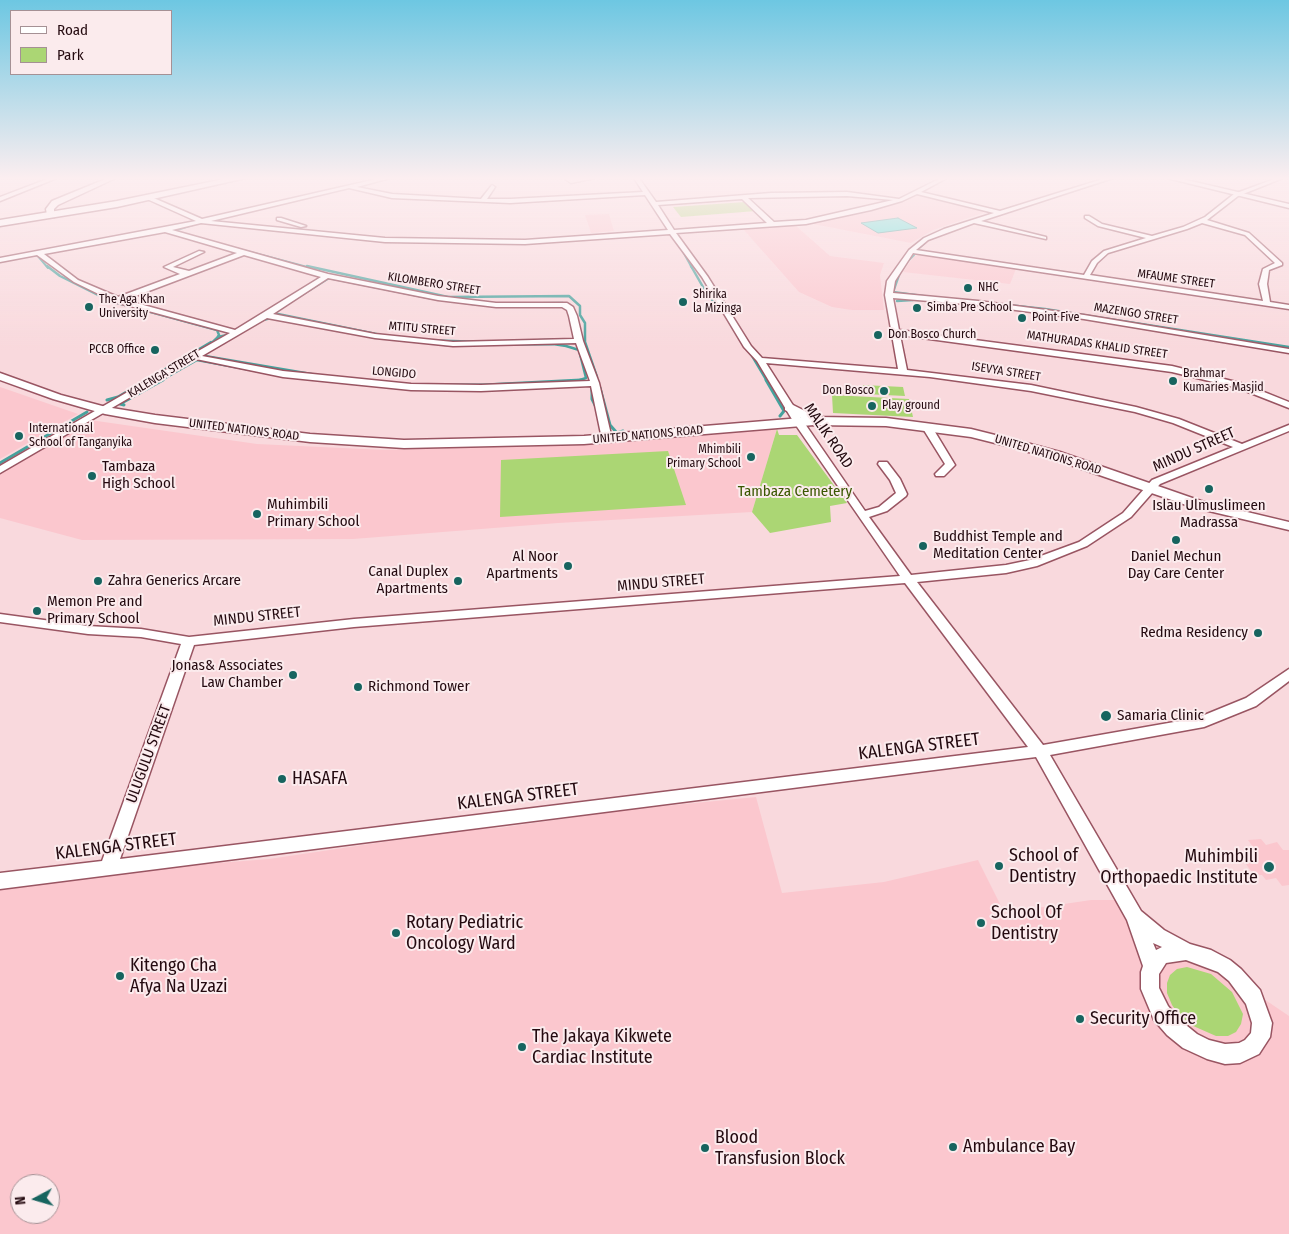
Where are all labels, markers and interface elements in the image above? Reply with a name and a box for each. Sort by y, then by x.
legend [10,10,172,75]
text: Road [57,21,88,39]
text: Park [57,46,84,64]
street label: MFAUME STREET [1136,266,1216,292]
street label: KILOMBERO STREET [387,270,481,298]
place label: NHC [978,281,999,295]
marker: NHC [962,282,974,294]
place label: Shirika la Mizinga [693,288,742,316]
place label: The Aga Khan University [99,293,165,321]
marker: Shirika la Mizinga [677,296,689,308]
street label: MAZENGO STREET [1093,300,1179,328]
marker: The Aga Khan University [83,301,95,313]
place label: Simba Pre School [927,301,1012,315]
marker: Simba Pre School [911,302,923,314]
place label: Point Five [1032,311,1079,325]
marker: Point Five [1016,312,1028,324]
street label: MTITU STREET [388,319,456,339]
place label: Don Bosco Church [888,328,976,342]
street label: MATHURADAS KHALID STREET [1026,328,1168,362]
marker: Don Bosco Church [872,329,884,341]
place label: PCCB Office [89,343,145,357]
marker: PCCB Office [149,344,161,356]
street label: KALENGA STREET [125,347,203,401]
street label: ISEVYA STREET [970,359,1042,385]
street label: LONGIDO [371,364,417,382]
place label: Brahmar Kumaries Masjid [1183,367,1264,395]
marker: Brahmar Kumaries Masjid [1167,375,1179,387]
place label: Don Bosco [822,384,874,398]
marker: Don Bosco [878,385,890,397]
place label: Play ground [882,399,940,413]
street label: MALIK ROAD [800,400,856,472]
marker: Play ground [866,400,878,412]
street label: UNITED NATIONS ROAD [188,416,300,444]
place label: International School of Tanganyika [29,422,132,450]
street label: UNITED NATIONS ROAD [592,423,704,447]
street label: MINDU STREET [1150,424,1238,476]
marker: International School of Tanganyika [13,430,25,442]
street label: UNITED NATIONS ROAD [993,432,1103,478]
place label: Mhimbili Primary School [667,443,741,471]
marker: Mhimbili Primary School [745,451,757,463]
place label: Tambaza High School [102,458,175,493]
marker: Tambaza High School [86,470,98,482]
park label: Tambaza Cemetery [738,483,852,501]
marker: Islau Ulmuslimeen Madrassa [1203,483,1215,495]
place label: Muhimbili Primary School [267,496,359,531]
place label: Islau Ulmuslimeen Madrassa [1152,497,1266,532]
marker: Muhimbili Primary School [251,508,263,520]
place label: Buddhist Temple and Meditation Center [933,528,1063,563]
marker: Daniel Mechun Day Care Center [1170,534,1182,546]
marker: Buddhist Temple and Meditation Center [917,540,929,552]
place label: Al Noor Apartments [487,548,558,583]
place label: Daniel Mechun Day Care Center [1128,548,1224,583]
marker: Al Noor Apartments [562,560,574,572]
place label: Canal Duplex Apartments [368,563,448,598]
street label: MINDU STREET [616,570,706,596]
place label: Zahra Generics Arcare [108,572,241,590]
marker: Zahra Generics Arcare [92,575,104,587]
marker: Canal Duplex Apartments [452,575,464,587]
place label: Memon Pre and Primary School [47,593,143,628]
street label: MINDU STREET [212,603,302,631]
marker: Memon Pre and Primary School [31,605,43,617]
place label: Redma Residency [1140,624,1248,642]
marker: Redma Residency [1252,627,1264,639]
place label: Jonas& Associates Law Chamber [171,657,283,692]
marker: Jonas& Associates Law Chamber [287,669,299,681]
place label: Richmond Tower [368,678,470,696]
marker: Richmond Tower [352,681,364,693]
street label: ULUGULU STREET [123,702,175,806]
place label: Samaria Clinic [1117,707,1204,725]
marker: Samaria Clinic [1099,709,1113,723]
street label: KALENGA STREET [857,729,981,765]
place label: HASAFA [292,768,347,790]
marker: HASAFA [276,773,288,785]
street label: KALENGA STREET [456,779,580,815]
street label: KALENGA STREET [54,829,178,865]
place label: School of Dentistry [1009,845,1078,888]
place label: Muhimbili Orthopaedic Institute [1100,846,1258,889]
marker: School of Dentistry [993,860,1005,872]
marker: Muhimbili Orthopaedic Institute [1262,860,1276,874]
place label: School Of Dentistry [991,902,1062,944]
place label: Rotary Pediatric Oncology Ward [406,912,523,954]
marker: School Of Dentistry [975,917,987,929]
marker: Rotary Pediatric Oncology Ward [390,927,402,939]
place label: Kitengo Cha Afya Na Uzazi [130,955,228,998]
marker: Kitengo Cha Afya Na Uzazi [114,970,126,982]
place label: Security Office [1090,1008,1196,1030]
marker: Security Office [1074,1013,1086,1025]
place label: The Jakaya Kikwete Cardiac Institute [532,1026,672,1068]
marker: The Jakaya Kikwete Cardiac Institute [516,1041,528,1053]
place label: Blood Transfusion Block [715,1127,845,1170]
place label: Ambulance Bay [963,1136,1075,1158]
marker: Ambulance Bay [947,1141,959,1153]
marker: Blood Transfusion Block [699,1142,711,1154]
north arrow [10,1174,60,1224]
text: N [12,1195,29,1206]

